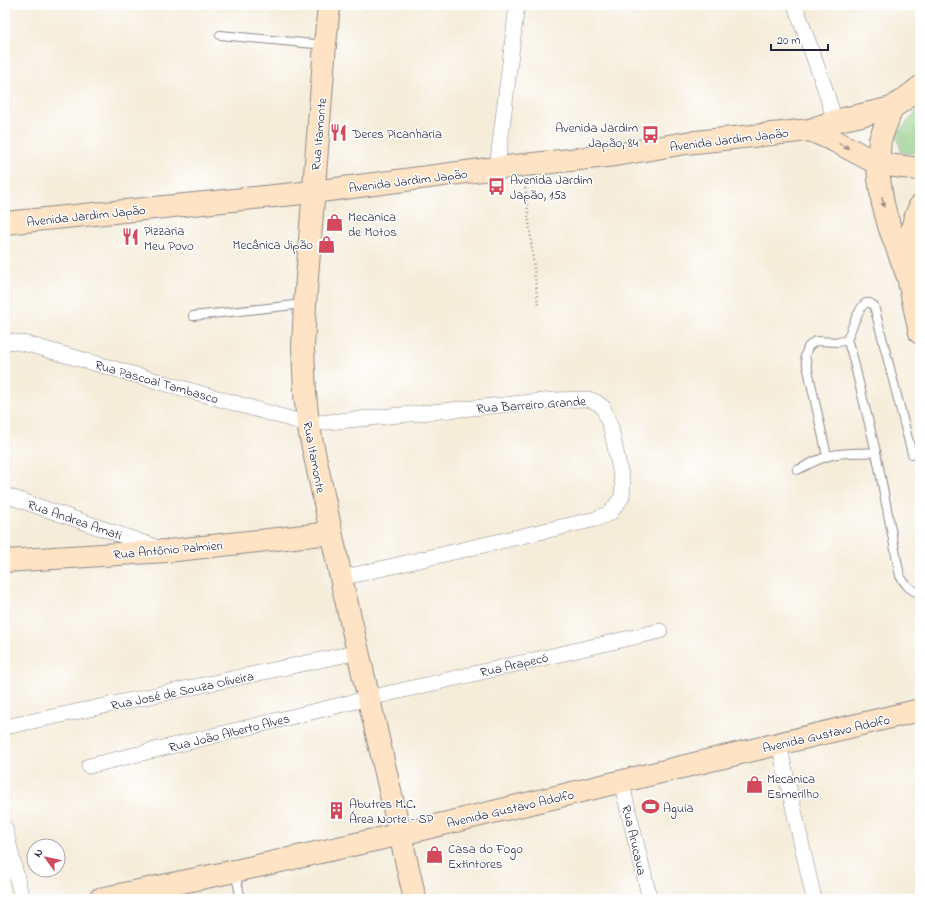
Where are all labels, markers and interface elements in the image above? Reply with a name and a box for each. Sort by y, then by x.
scale bar [771,26,828,52]
text: 20 m [777,32,800,50]
street label: Rua Itamonte [307,97,332,171]
place label: Avenida Jardim Japão, 84 [555,119,639,153]
restaurant icon: Deres Picanharia [329,123,349,143]
bus stop icon: Avenida Jardim Japão, 84 [641,124,661,144]
street label: Avenida Jardim Japão [669,124,790,157]
place label: Deres Picanharia [351,125,442,144]
one-way arrow [838,143,850,149]
street label: Avenida Jardim Japão [348,165,469,198]
place label: Avenida Jardim Japão, 153 [510,171,593,205]
bus stop icon: Avenida Jardim Japão, 153 [487,176,507,196]
one-way arrow [881,196,887,208]
street label: Avenida Jardim Japão [26,201,147,232]
place label: Mecanica de Motos [348,208,397,242]
shop icon: Mecanica de Motos [325,213,345,233]
place label: Pizzaria Meu Povo [144,222,194,256]
restaurant icon: Pizzaria Meu Povo [121,227,141,247]
shop icon: Mecânica Jipão [316,234,336,254]
place label: Mecânica Jipão [233,236,313,255]
street label: Rua Pascoal Tambasco [93,356,221,409]
street label: Rua Barreiro Grande [476,392,587,419]
street label: Rua Itamonte [297,420,330,495]
street label: Rua Andrea Amati [25,495,124,545]
street label: Rua Antônio Palmieri [113,536,224,565]
street label: Rua Arapecó [478,648,550,683]
street label: Rua José de Souza Oliveira [109,667,256,716]
street label: Rua João Alberto Alves [167,709,292,758]
street label: Avenida Gustavo Adolfo [761,711,892,758]
place label: Mecanica Esmerilho [767,770,819,804]
shop icon: Mecanica Esmerilho [744,775,764,795]
street label: Avenida Gustavo Adolfo [445,786,576,833]
place label: Abutres M.C. Área Norte - SP [349,795,434,829]
sports icon: Aguia [640,797,660,817]
place label: Aguia [663,799,694,819]
building icon: Abutres M.C. Área Norte - SP [326,800,346,820]
street label: Rua Arucaua [616,803,651,877]
north arrow [26,838,66,878]
place label: Casa do Fogo Extintores [448,840,523,874]
shop icon: Casa do Fogo Extintores [425,845,445,865]
text: N [30,846,47,861]

